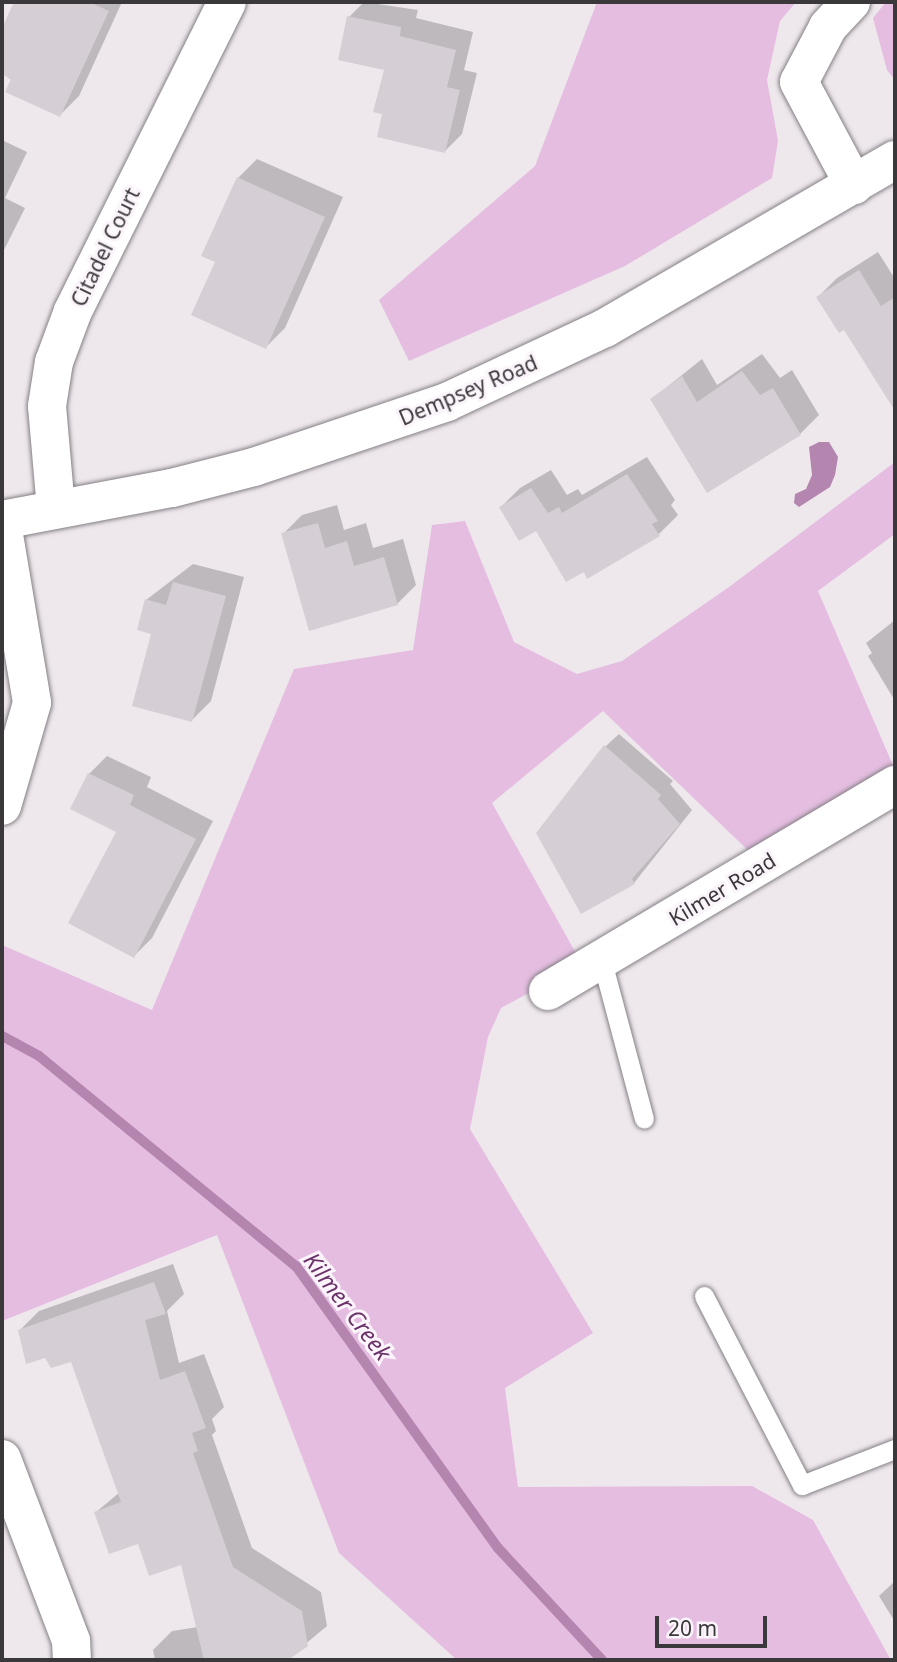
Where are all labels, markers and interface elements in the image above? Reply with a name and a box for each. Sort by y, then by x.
street label: Citadel Court [65,184,145,310]
street label: Dempsey Road [395,350,541,430]
street label: Kilmer Road [664,847,780,931]
water label: Kilmer Creek [298,1247,398,1365]
scale bar [659,1602,771,1646]
text: 20 m [668,1614,717,1642]

